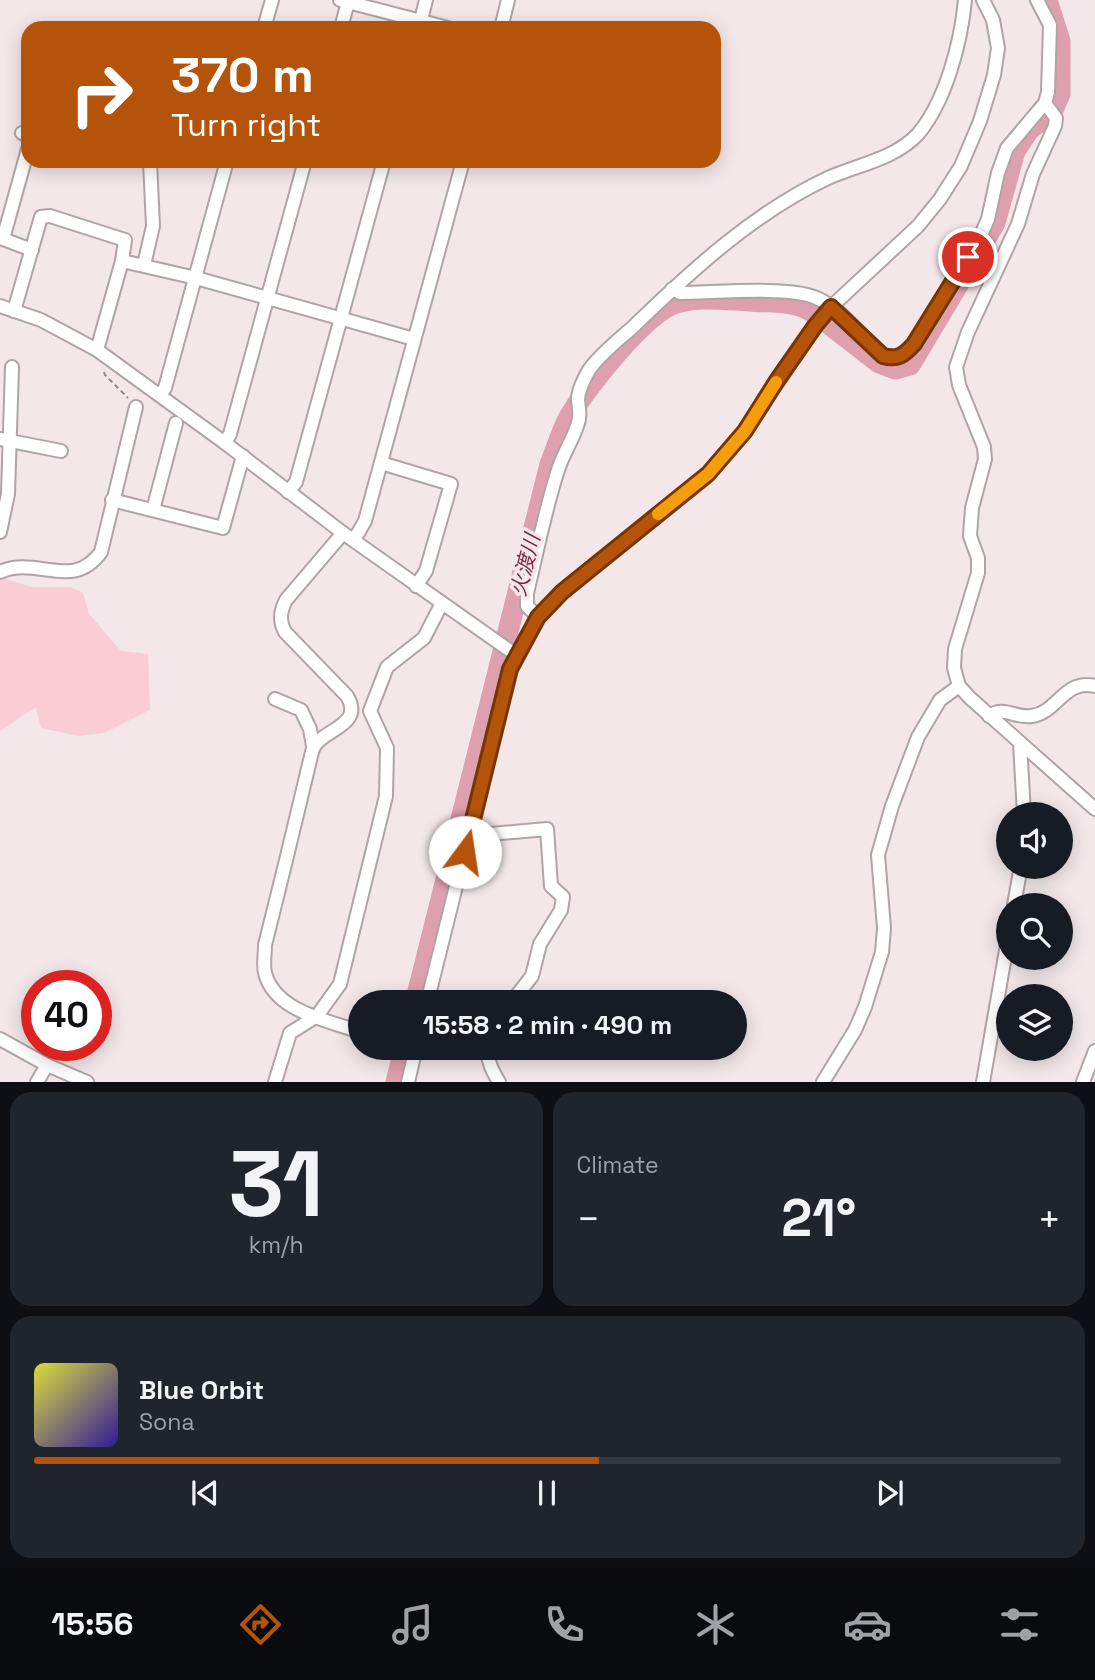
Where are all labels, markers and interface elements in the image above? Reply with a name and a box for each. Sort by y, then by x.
text: 370 m [171,44,314,106]
icon: right [56,49,147,140]
text: Turn right [171,105,321,145]
pin [938,227,998,287]
icon: arrive [949,238,987,276]
water label: 火渡川 [504,529,546,599]
map controls [996,802,1073,1061]
button: sound [996,802,1073,879]
position arrow [428,815,502,889]
button: search [996,893,1073,970]
speed limit sign: 40 [21,970,112,1061]
button: layers [996,984,1073,1061]
text: 15:58 · 2 min · 490 m [423,1008,672,1042]
text: 31 [229,1126,324,1243]
text: Climate [577,1150,659,1180]
text: 21° [781,1185,856,1251]
text: − [577,1195,600,1243]
text: + [1037,1195,1061,1243]
text: km/h [249,1230,304,1260]
text: Blue Orbit [139,1373,264,1407]
text: Sona [139,1407,195,1437]
icon: previous [186,1474,224,1512]
icon: pause [528,1474,566,1512]
icon: next [871,1474,909,1512]
icon: directions [236,1600,285,1649]
icon: music [388,1600,437,1649]
icon: phone [540,1600,589,1649]
icon: climate [691,1600,740,1649]
icon: car [843,1600,892,1649]
icon: filters [995,1600,1044,1649]
text: 15:56 [51,1604,134,1644]

